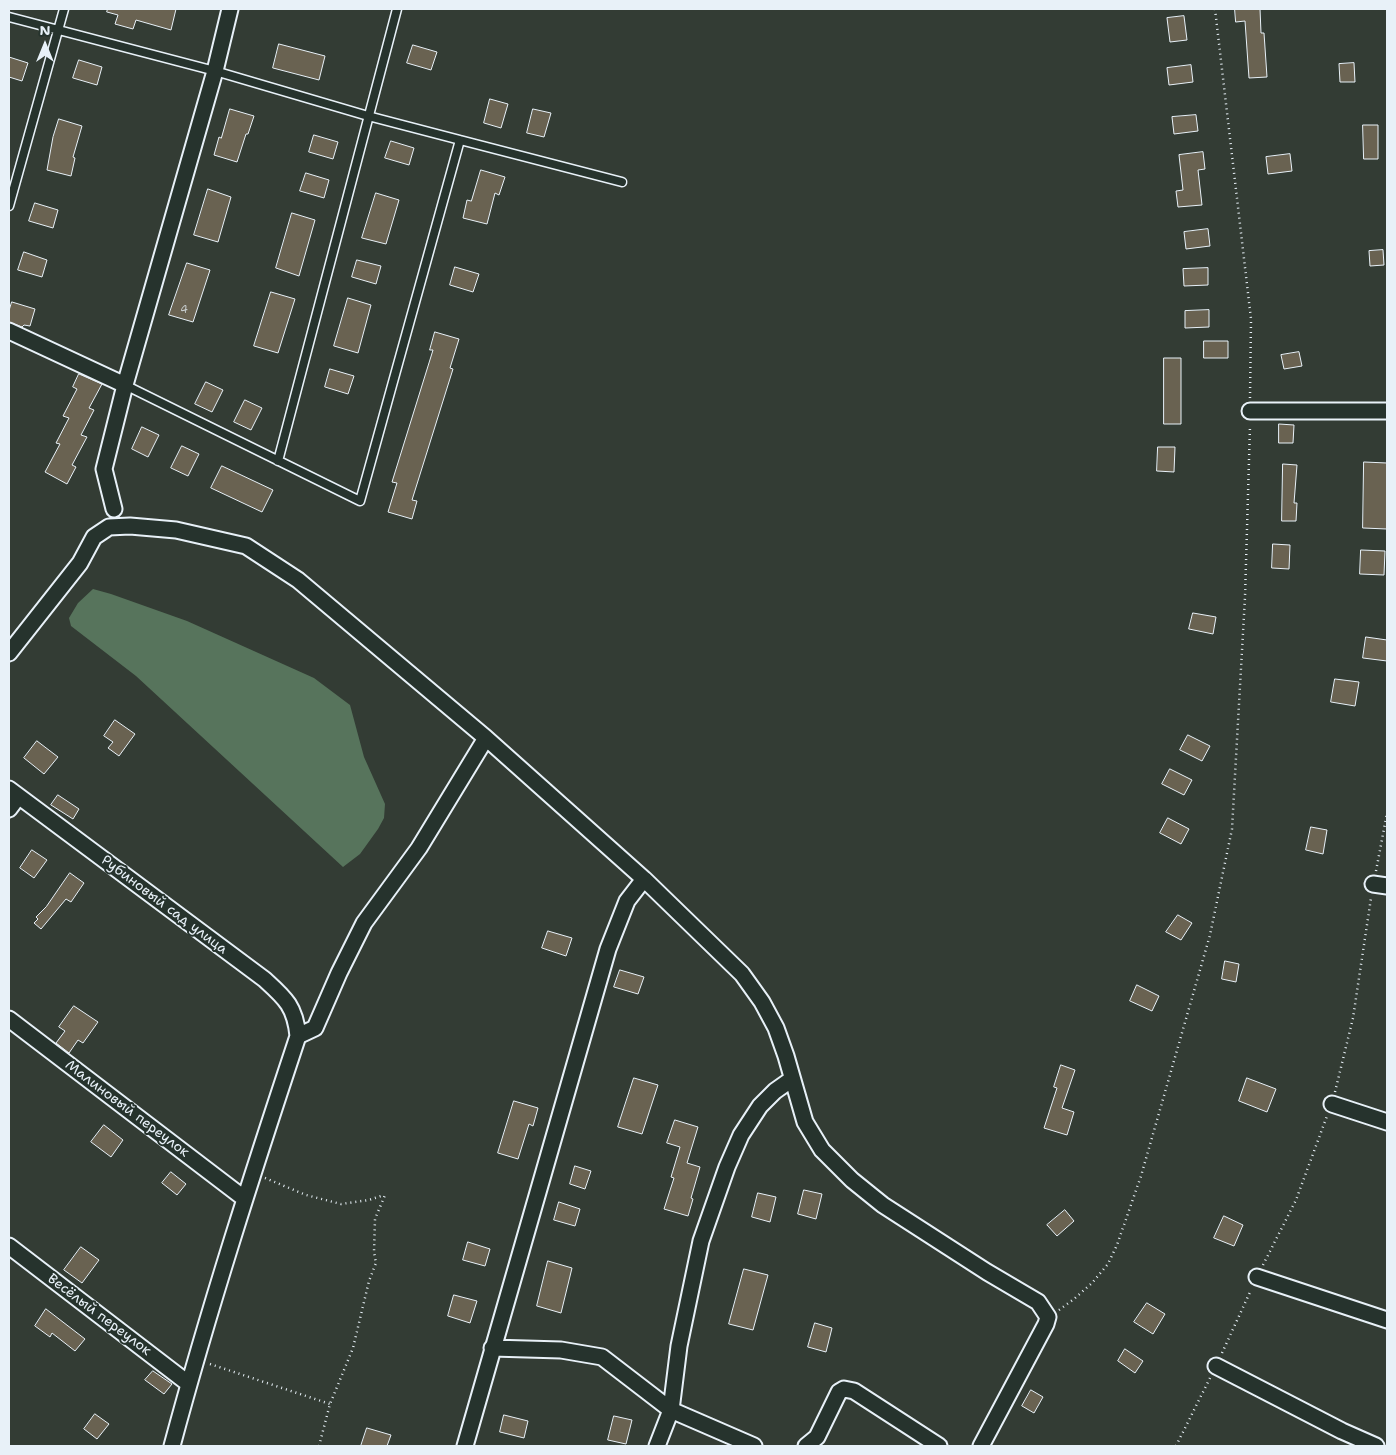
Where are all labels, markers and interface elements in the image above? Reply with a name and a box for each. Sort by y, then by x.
north arrow [20,20,70,70]
text: N [39,21,51,39]
house number: 4 [180,303,188,317]
street label: Рубиновый сад улица [98,852,230,958]
street label: Малиновый переулок [62,1057,192,1161]
street label: Весёлый переулок [44,1271,154,1359]

